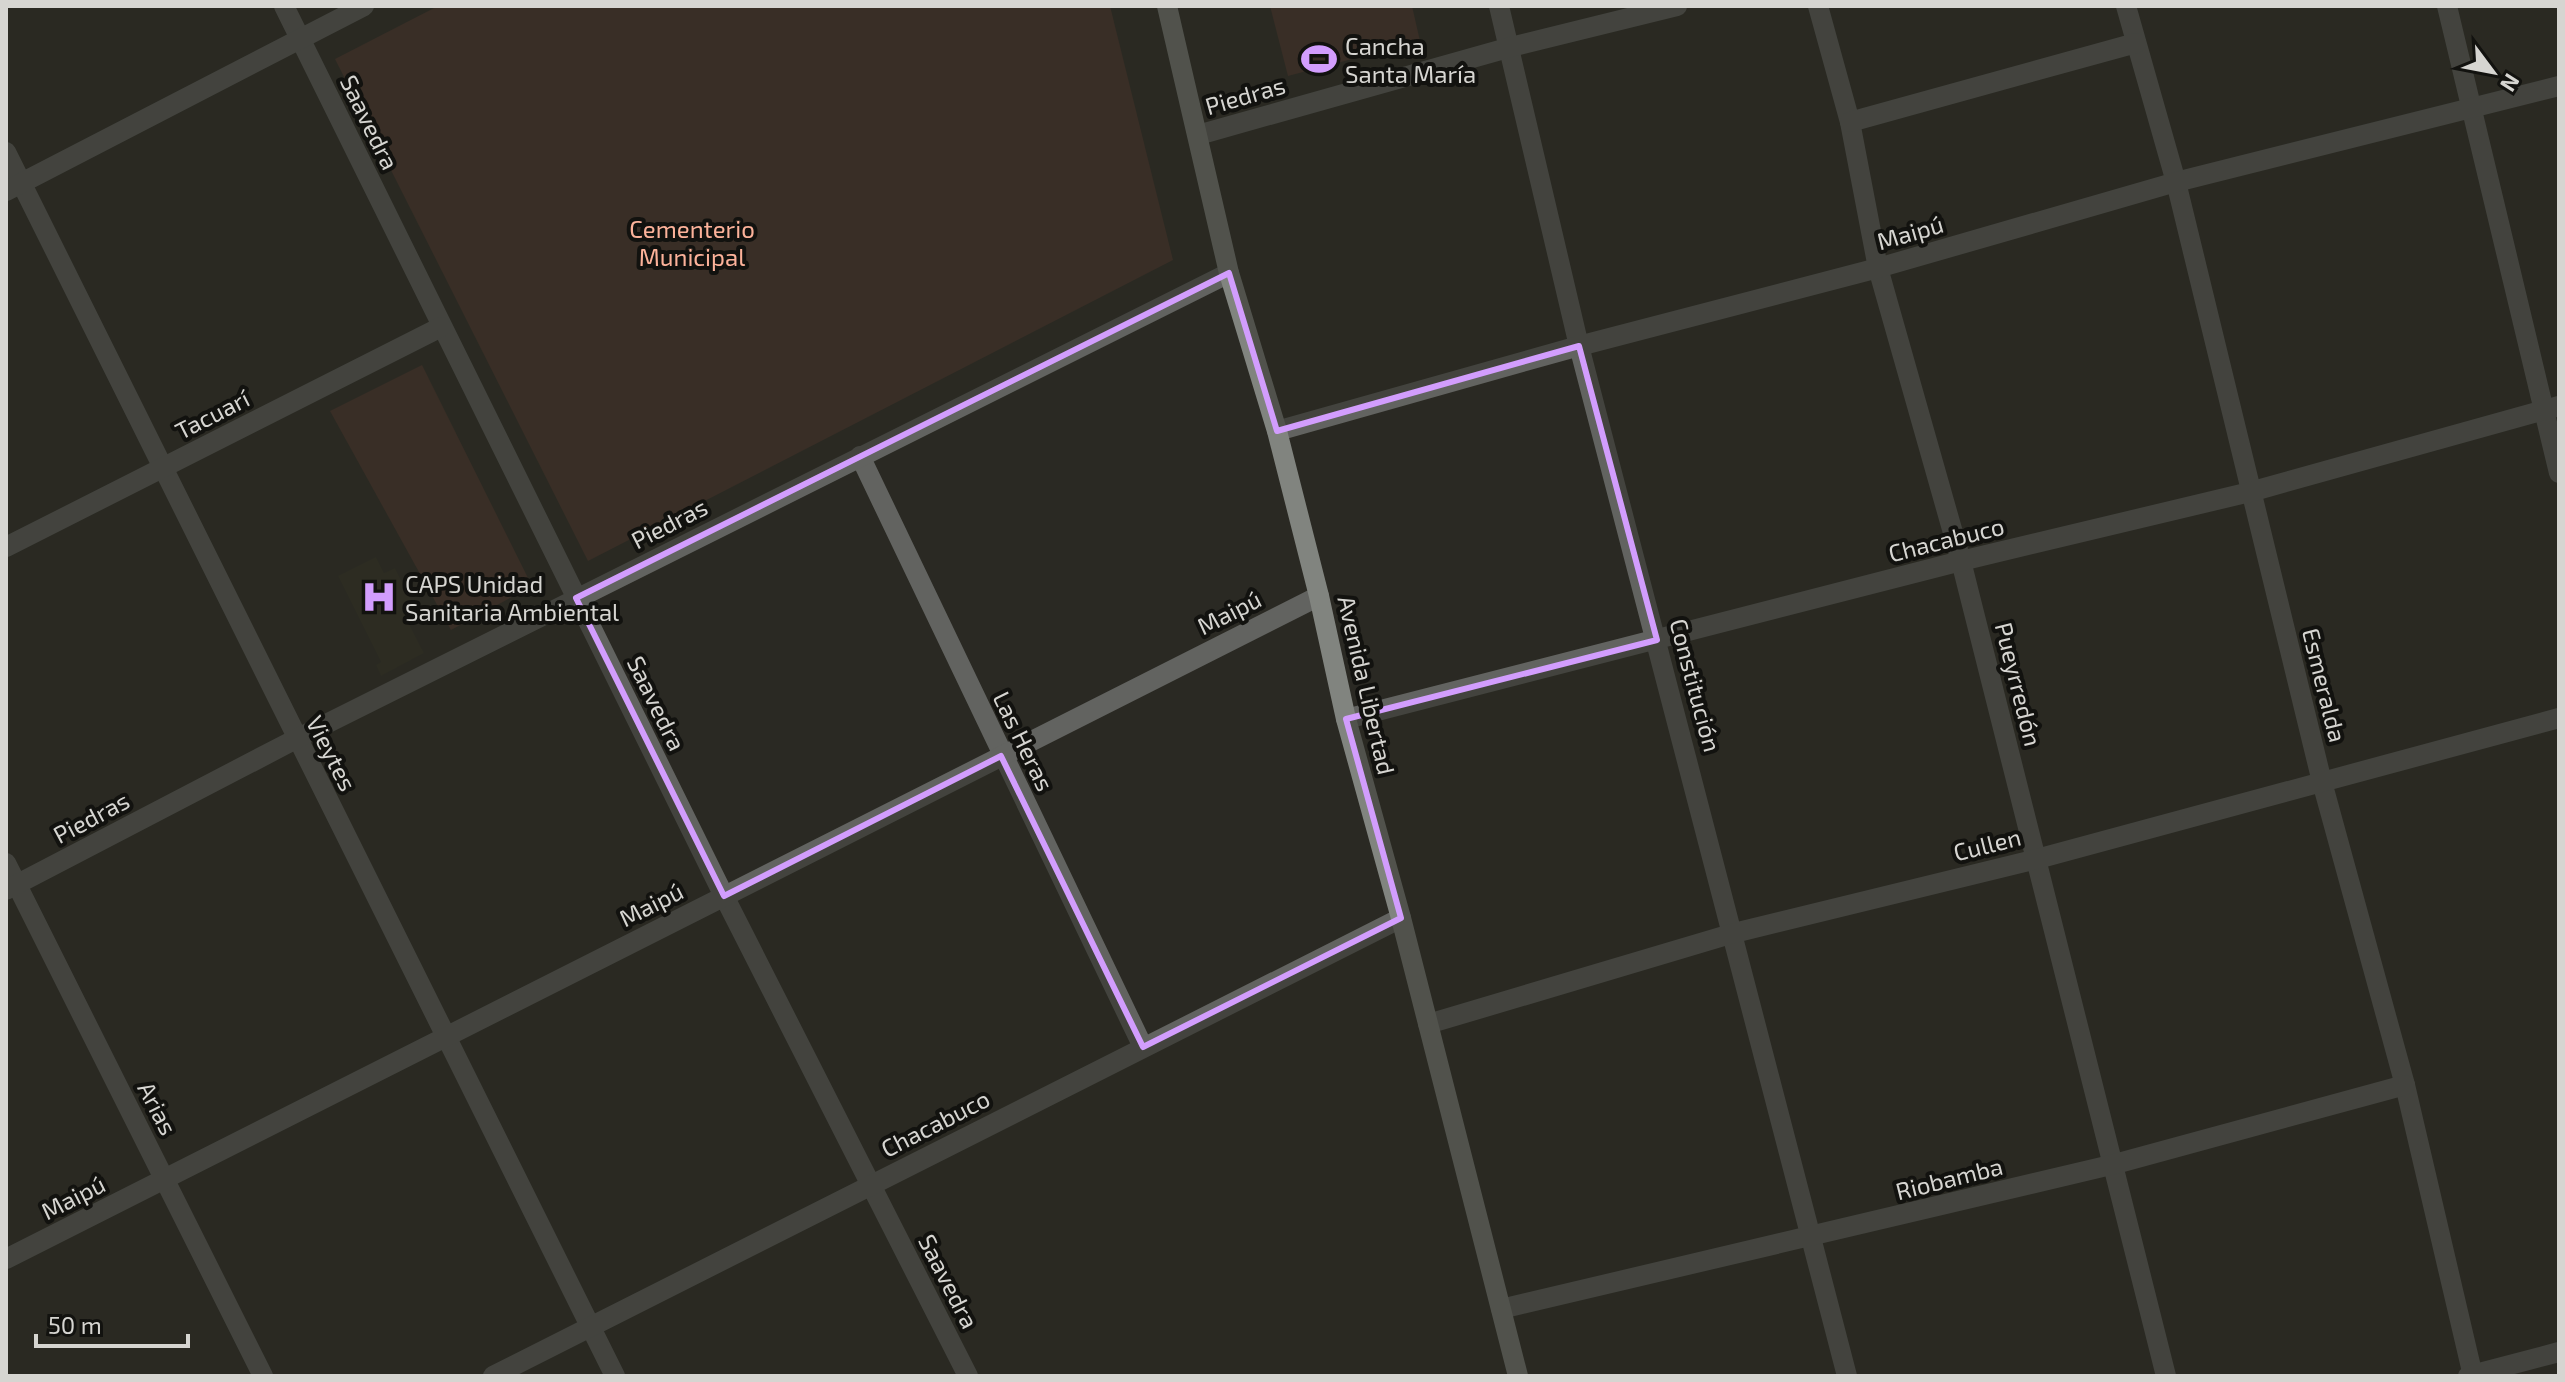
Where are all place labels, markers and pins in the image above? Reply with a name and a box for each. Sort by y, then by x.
place label: Cancha Santa María [1345,31,1476,88]
sports icon: Cancha Santa María [1300,40,1338,78]
place label: CAPS Unidad Sanitaria Ambiental [405,569,619,626]
hospital icon: CAPS Unidad Sanitaria Ambiental [360,578,398,616]

